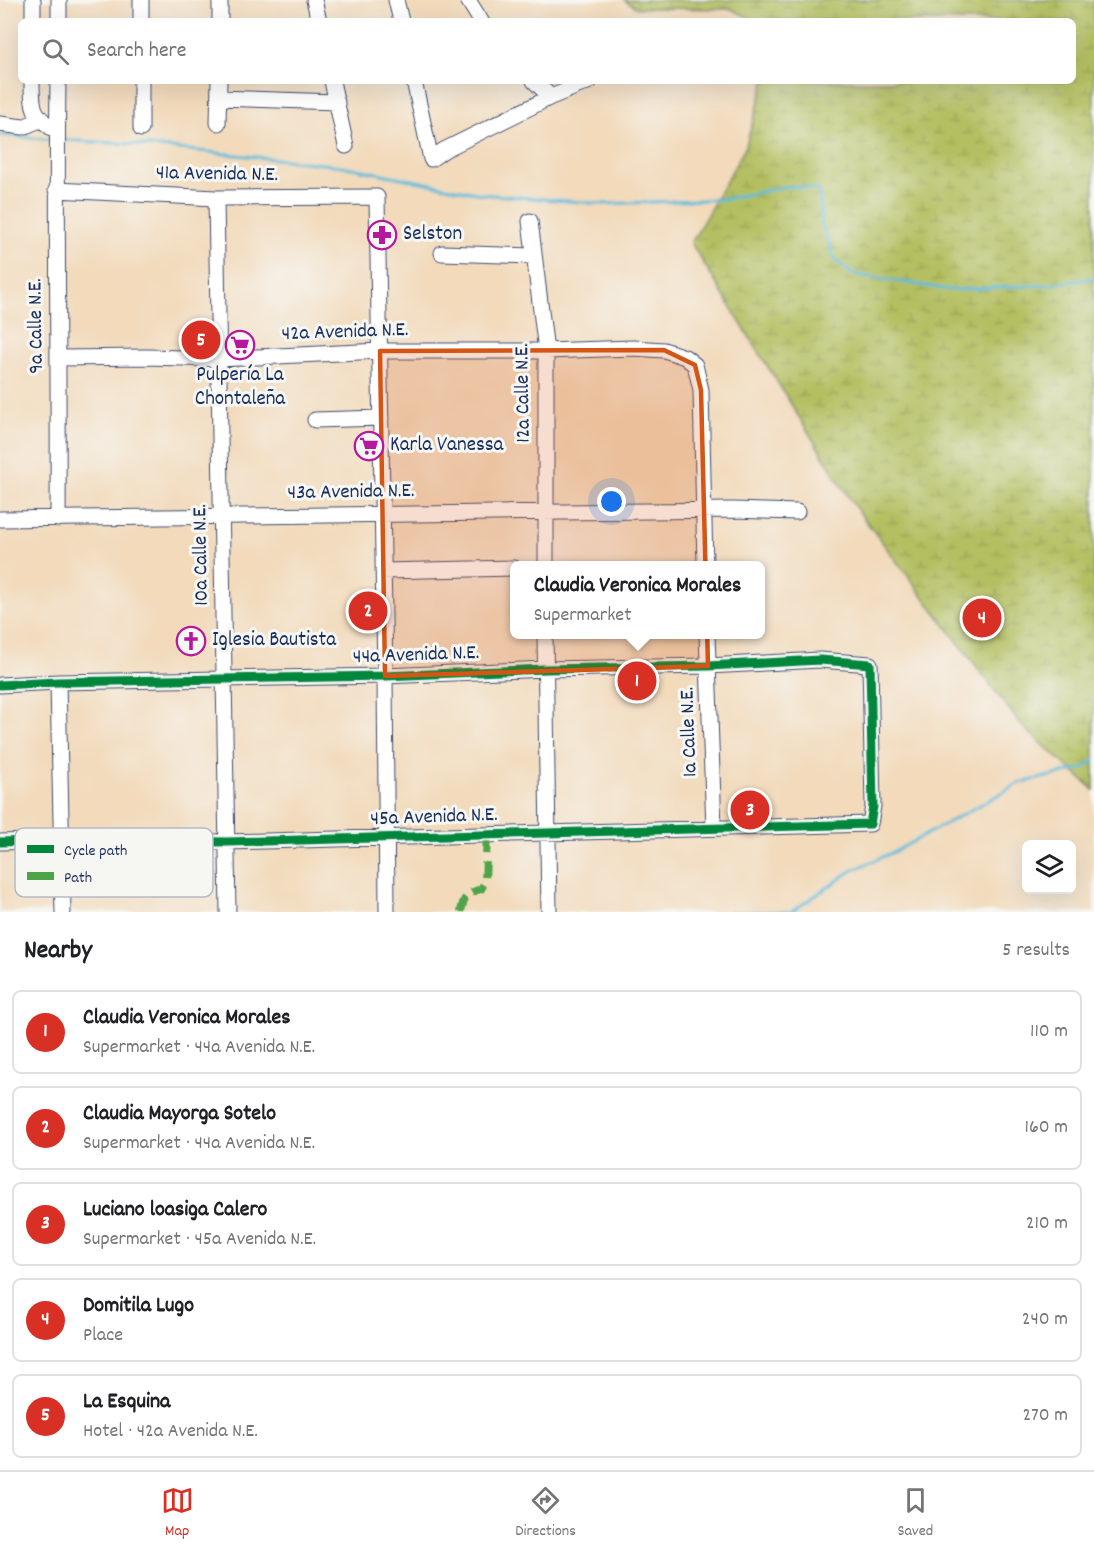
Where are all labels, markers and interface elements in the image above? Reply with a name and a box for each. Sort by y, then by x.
search box [18,18,1076,84]
icon: search [39,35,72,68]
text: Search here [87,36,186,67]
street label: 41a Avenida N.E. [156,159,278,191]
pharmacy icon: Selston [366,219,398,251]
place label: Selston [403,220,462,250]
street label: 9a Calle N.E. [21,278,53,374]
street label: 42a Avenida N.E. [281,316,409,350]
pin: 5 [182,318,220,362]
supermarket icon: Pulpería La Chontaleña [224,329,256,361]
street label: 12a Calle N.E. [508,343,540,443]
place label: Pulpería La Chontaleña [195,361,286,415]
supermarket icon: Karla Vanessa [353,430,385,462]
place label: Karla Vanessa [390,431,505,461]
street label: 43a Avenida N.E. [287,477,415,509]
your location [597,487,626,516]
street label: 10a Calle N.E. [186,504,218,606]
popup [510,561,765,639]
text: Claudia Veronica Morales [534,571,741,602]
pin: 2 [348,588,388,634]
pin: 4 [962,596,1002,640]
text: Supermarket [534,602,632,630]
church icon: Iglesia Bautista [175,625,207,657]
place label: Iglesia Bautista [212,626,337,656]
street label: 44a Avenida N.E. [352,639,480,673]
pin: 1 [618,658,656,704]
street label: 1a Calle N.E. [673,686,707,778]
pin: 3 [730,788,770,832]
street label: 45a Avenida N.E. [370,801,498,835]
legend [15,828,213,897]
text: Cycle path [64,840,127,863]
map controls [1022,840,1076,894]
button: layers [1022,840,1076,894]
text: Path [64,867,92,890]
text: Nearby [24,933,92,970]
text: 5 results [1002,937,1070,965]
text: Claudia Veronica Morales [83,1003,291,1034]
text: 1 [43,1018,48,1046]
text: 110 m [1030,1018,1068,1046]
text: Supermarket · 44a Avenida N.E. [83,1034,315,1062]
text: Claudia Mayorga Sotelo [83,1099,276,1130]
text: 2 [41,1114,50,1142]
text: 160 m [1025,1114,1068,1142]
text: Supermarket · 44a Avenida N.E. [83,1130,315,1158]
text: Luciano loasiga Calero [83,1195,267,1226]
text: 3 [41,1210,50,1238]
text: 210 m [1026,1210,1068,1238]
text: Supermarket · 45a Avenida N.E. [83,1226,316,1254]
text: Domitila Lugo [83,1291,194,1322]
text: 4 [41,1306,50,1334]
text: 240 m [1022,1306,1068,1334]
text: Place [83,1322,123,1350]
text: La Esquina [83,1387,170,1418]
text: 5 [41,1402,50,1430]
text: 270 m [1022,1402,1068,1430]
text: Hotel · 42a Avenida N.E. [83,1418,258,1446]
tab: Map [161,1484,194,1543]
tab: Directions [515,1484,576,1543]
tab: Saved [897,1484,933,1543]

